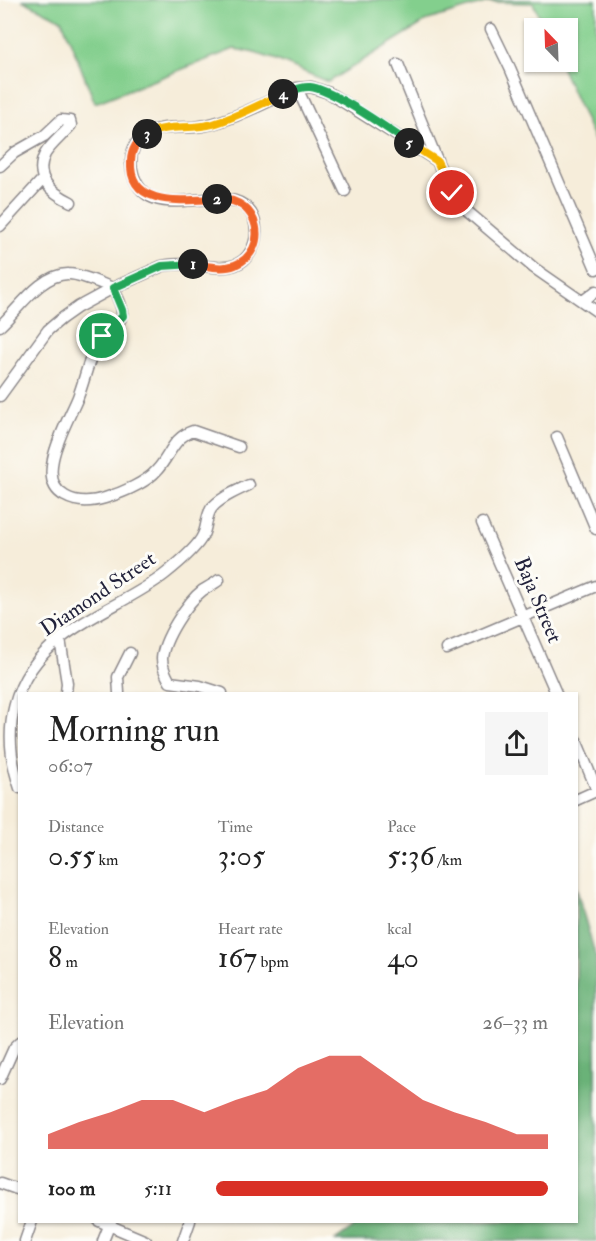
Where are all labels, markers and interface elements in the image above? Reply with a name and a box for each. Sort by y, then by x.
north arrow [524,18,578,72]
map controls [524,18,578,72]
pin: 4 [268,79,298,109]
text: 4 [279,84,287,104]
pin: 3 [132,119,162,149]
text: 3 [144,124,150,144]
pin: 5 [394,128,424,158]
text: 5 [405,133,413,153]
pin [426,167,477,218]
icon: check [435,176,468,209]
pin: 2 [202,184,232,214]
text: 2 [213,189,221,209]
pin: 1 [178,249,208,279]
text: 1 [190,254,196,274]
pin [76,310,127,361]
icon: arrive [85,319,118,352]
street label: Diamond Street [35,545,161,643]
street label: Baja Street [508,553,568,647]
text: Morning run [48,710,220,751]
button: share [485,712,548,775]
text: 06:07 [48,753,93,778]
text: Distance [48,817,104,837]
text: Time [218,817,253,837]
text: Pace [387,817,416,837]
text: 0.55 [48,837,95,874]
text: 3:05 [218,837,265,874]
text: 5:36 [387,837,435,874]
text: km [95,850,119,870]
text: /km [435,850,462,870]
text: Elevation [48,919,109,939]
text: Heart rate [218,919,283,939]
text: kcal [387,919,412,939]
text: 8 [48,939,62,976]
text: 167 [218,939,257,976]
text: 40 [387,939,419,976]
text: m [62,952,78,972]
text: bpm [257,952,289,972]
text: Elevation [48,1010,124,1035]
text: 26–33 m [483,1010,548,1035]
text: 100 m [48,1176,95,1201]
text: 5:11 [144,1176,172,1201]

